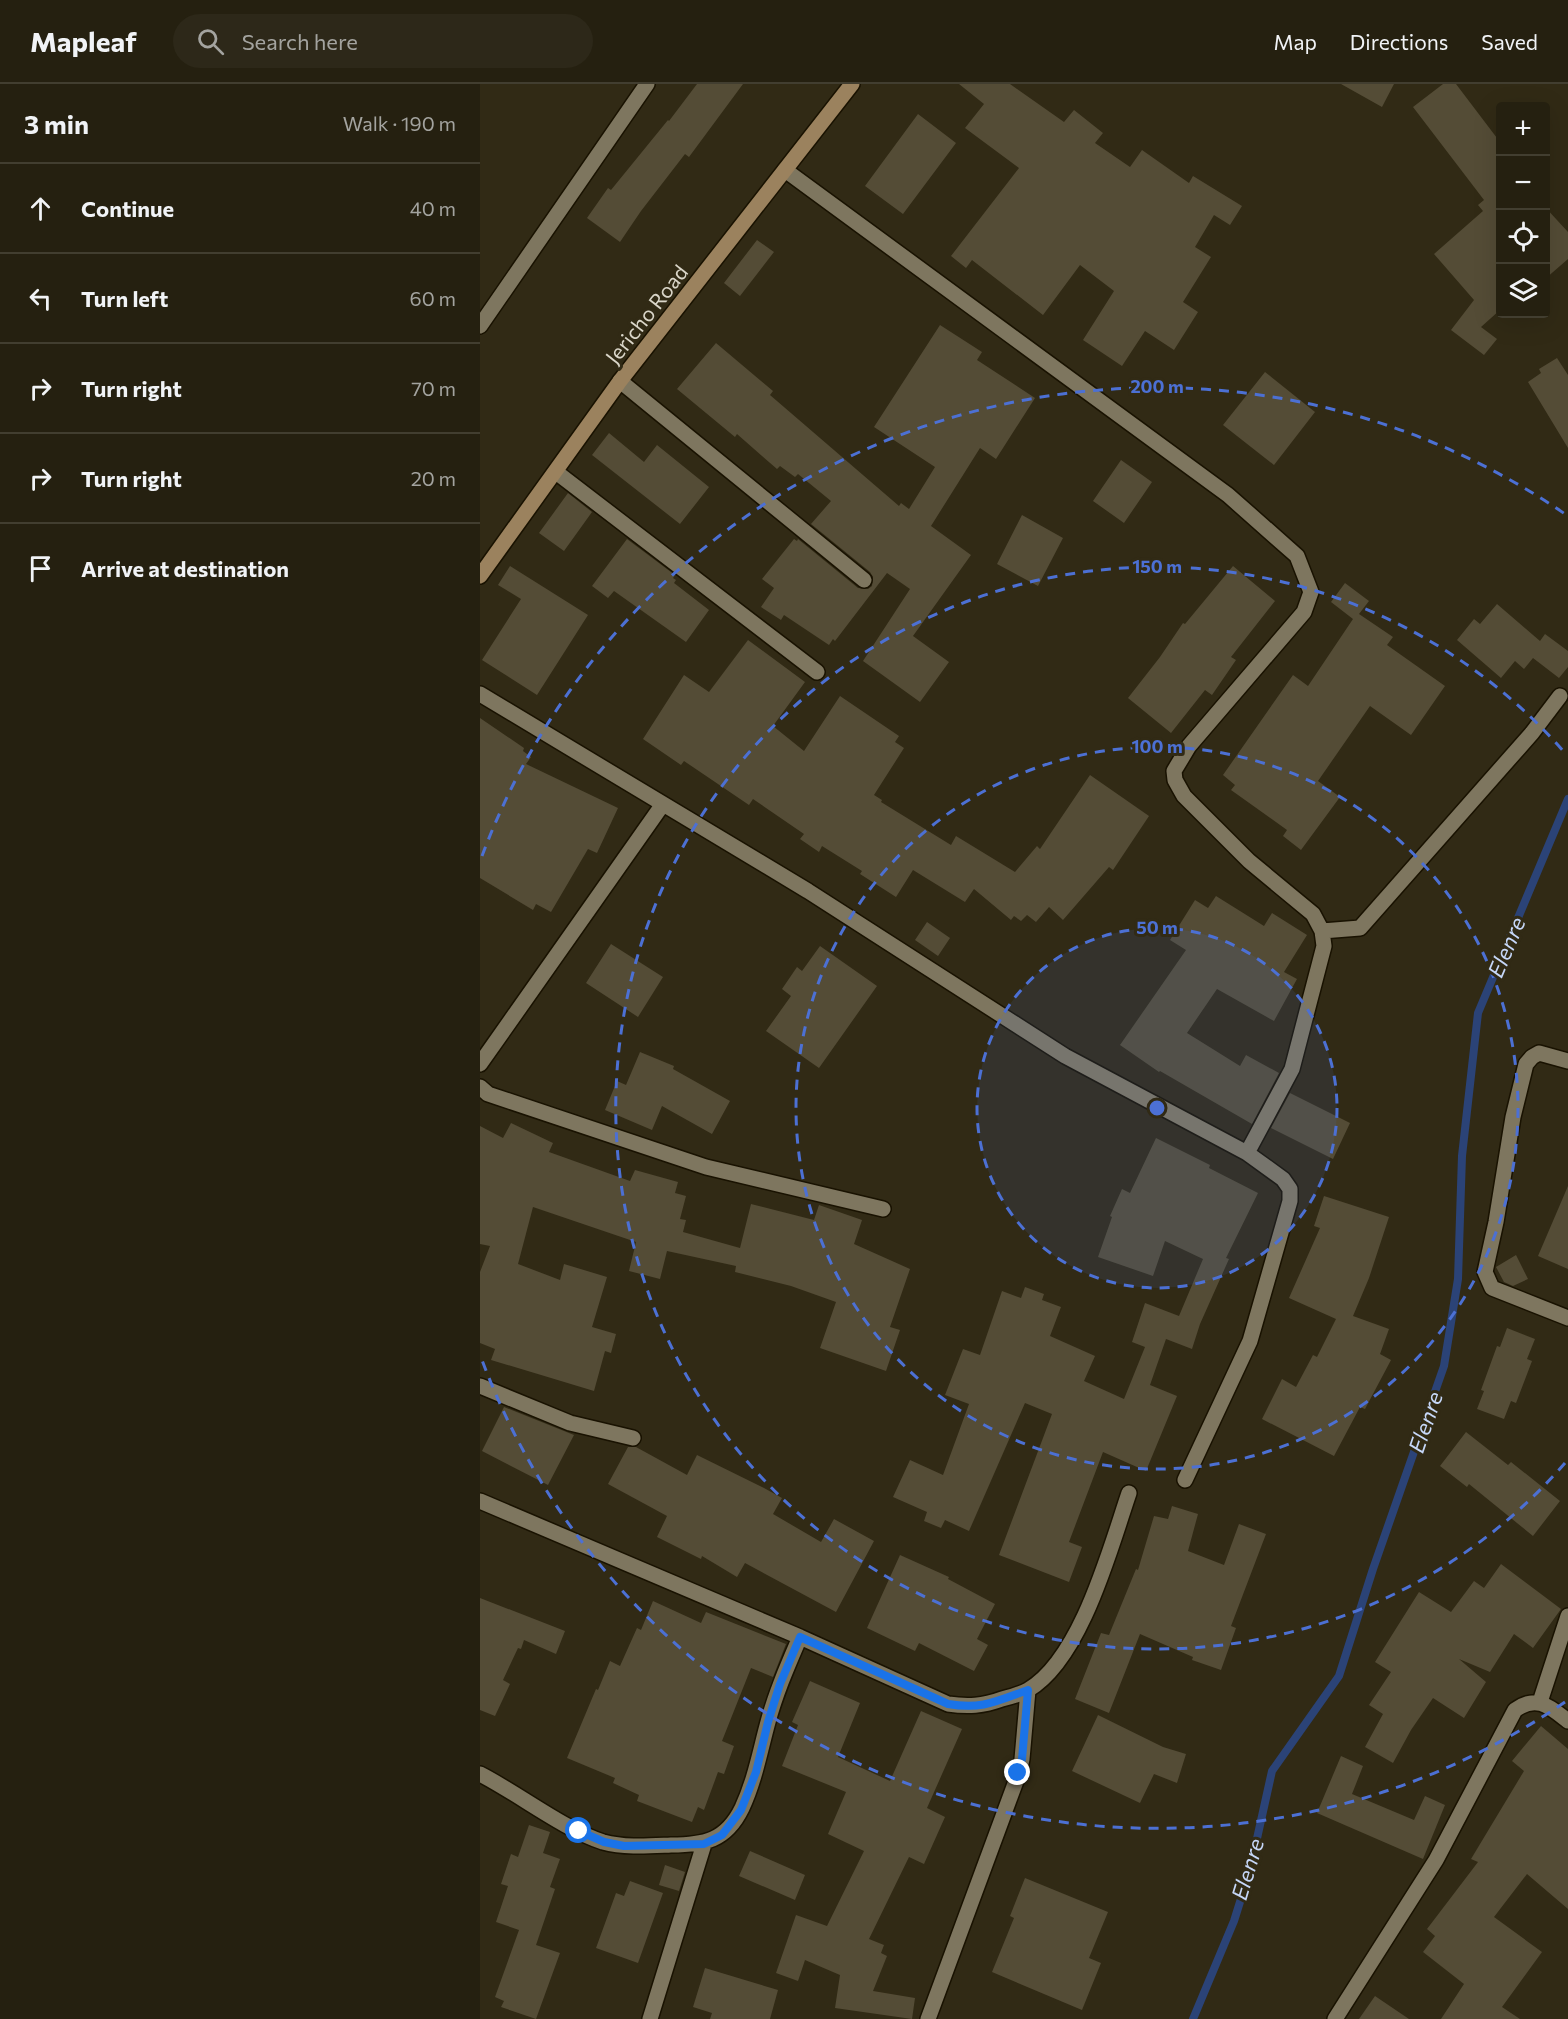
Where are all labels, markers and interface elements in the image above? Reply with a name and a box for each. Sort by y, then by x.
search box [173,14,593,68]
text: Mapleaf [30,24,137,58]
icon: search [194,25,227,58]
text: Search here [242,28,358,55]
text: Map [1274,29,1317,54]
text: Directions [1350,29,1448,54]
text: Saved [1481,29,1538,54]
map controls [1496,102,1550,318]
button: + [1496,102,1550,156]
text: 3 min [24,108,89,139]
text: Walk · 190 m [343,111,456,135]
button: − [1496,156,1550,210]
icon: ahead [24,192,57,225]
text: Continue [81,195,174,222]
text: 40 m [410,196,456,220]
button: locate [1496,210,1550,264]
street label: Jericho Road [600,259,692,369]
button: layers [1496,264,1550,318]
icon: left [24,282,57,315]
text: Turn left [81,285,168,312]
text: 60 m [410,286,456,310]
icon: right [24,372,57,405]
text: Turn right [81,375,182,402]
text: 200 m [1130,375,1184,397]
text: 70 m [411,376,456,400]
icon: right [24,462,57,495]
text: Turn right [81,465,182,492]
text: 20 m [411,466,456,490]
icon: arrive [24,552,57,585]
text: Arrive at destination [81,555,289,582]
text: 150 m [1132,555,1182,577]
text: 100 m [1131,735,1183,757]
water label: Elenre [1481,912,1531,981]
text: 50 m [1136,916,1178,938]
centre of rings [1147,1098,1167,1118]
water label: Elenre [1402,1388,1448,1456]
route end [1004,1759,1030,1785]
route start [565,1817,591,1843]
water label: Elenre [1225,1835,1269,1903]

